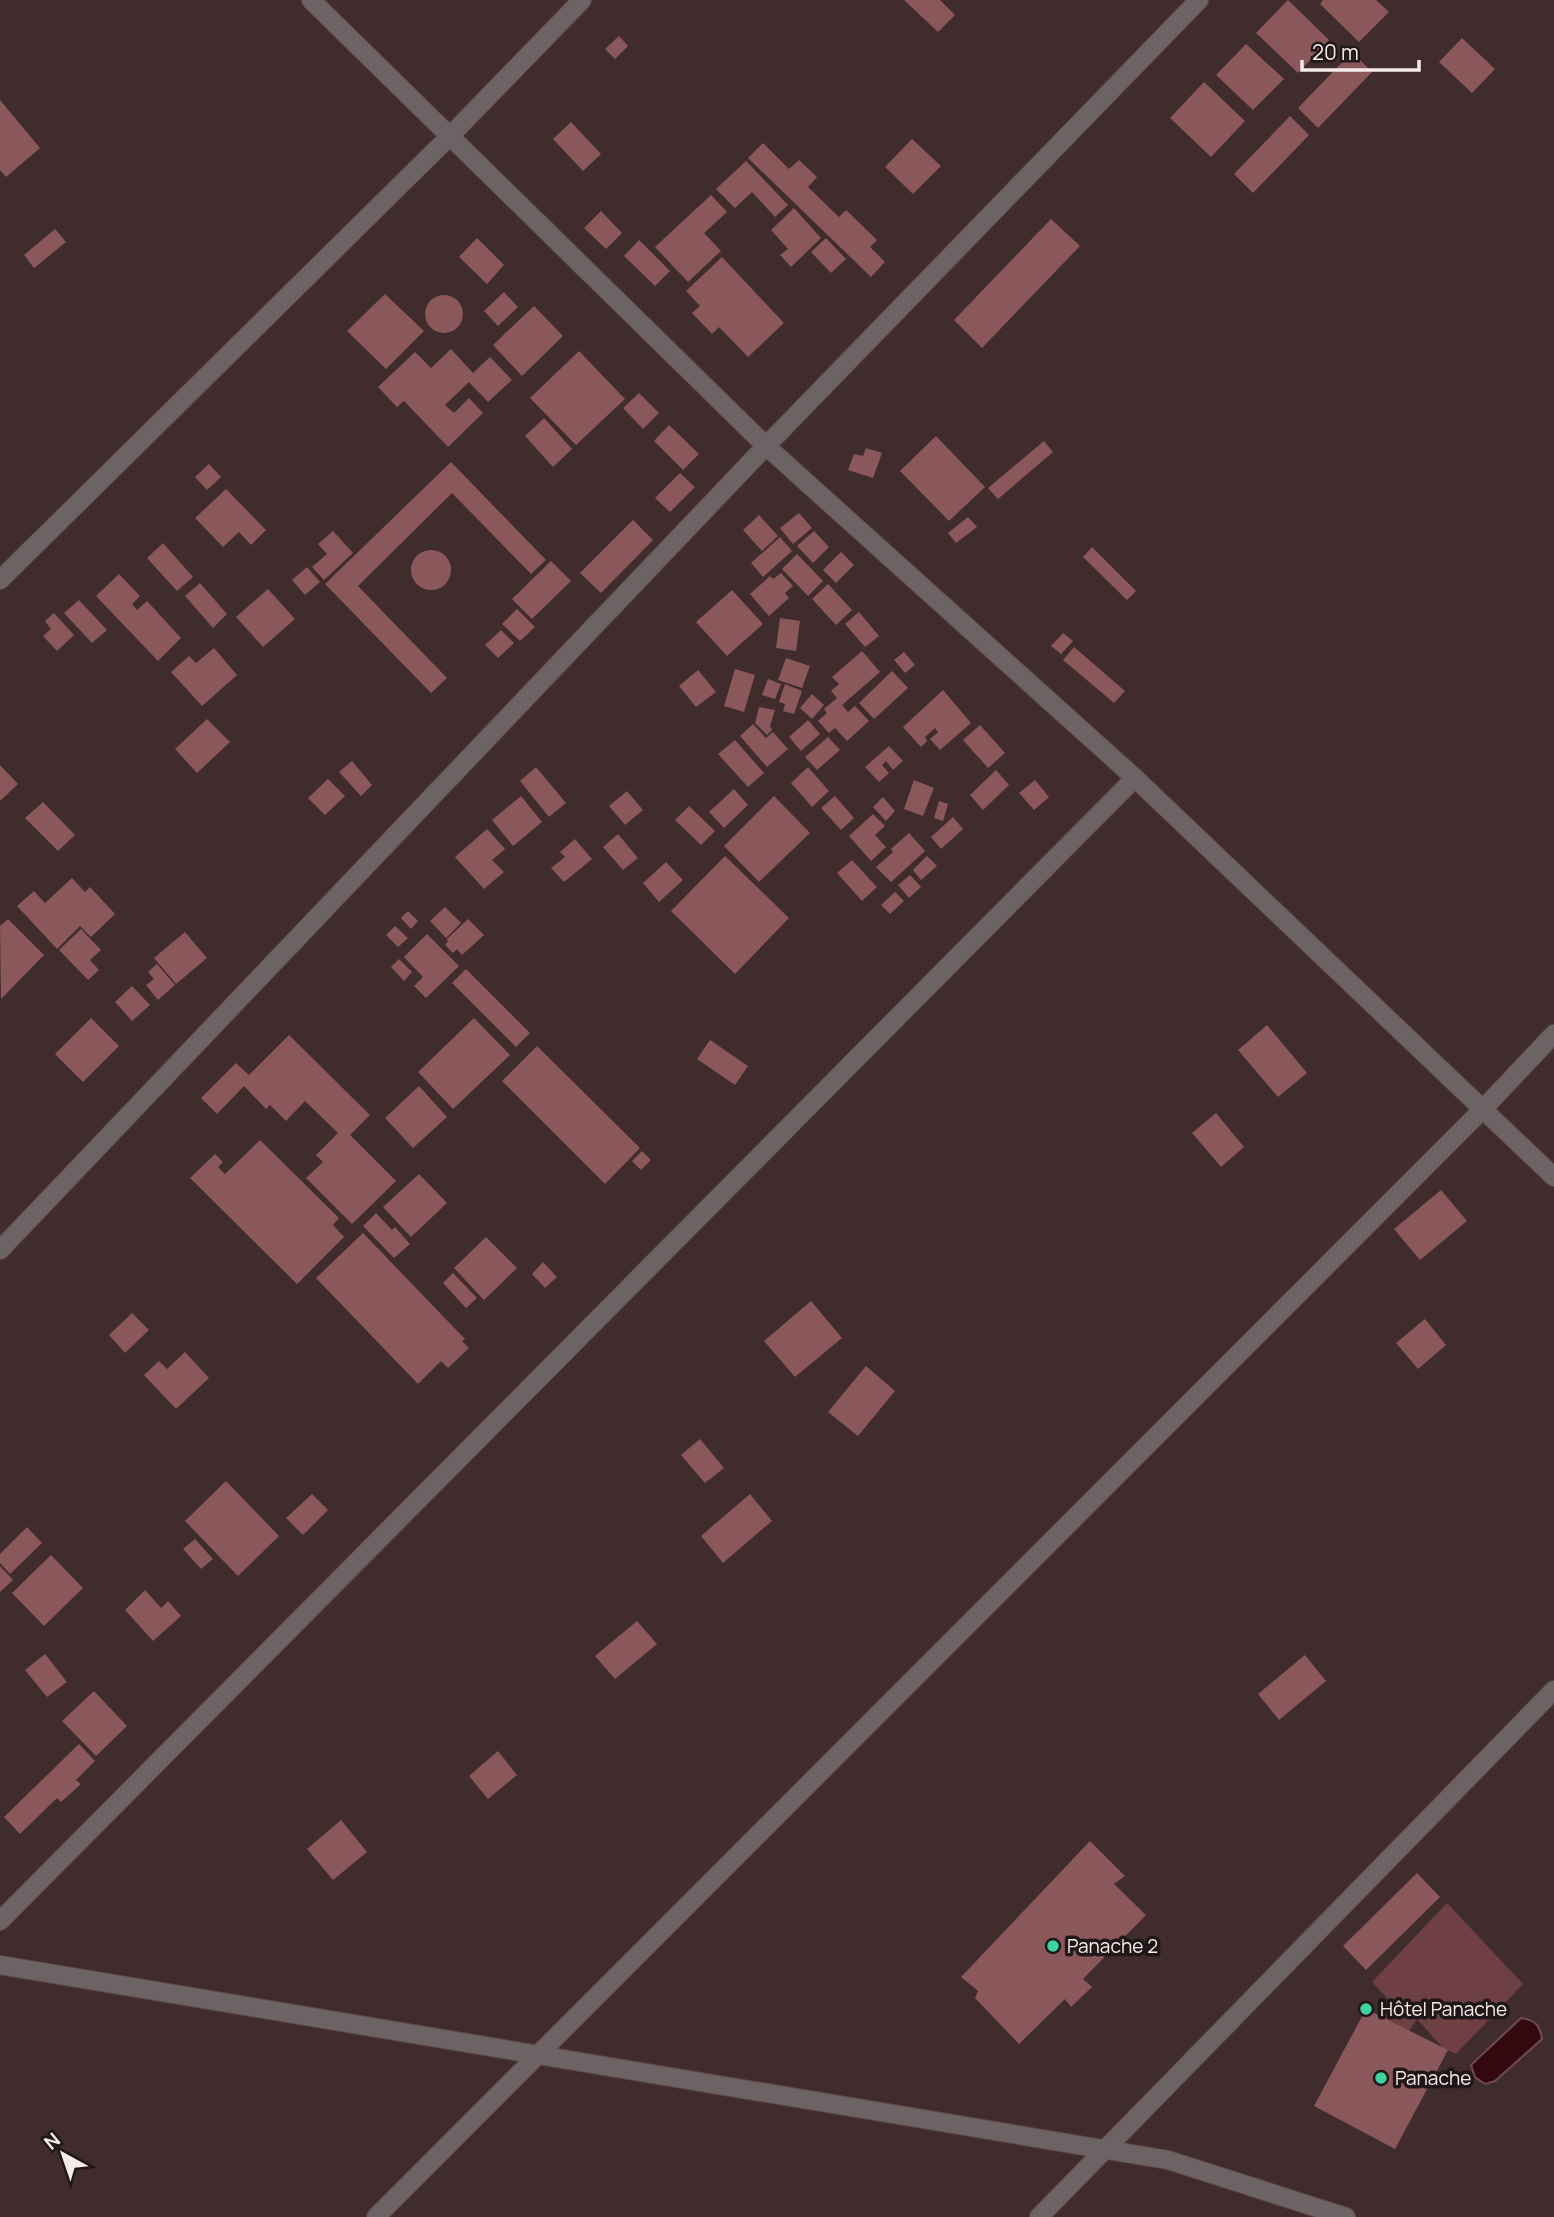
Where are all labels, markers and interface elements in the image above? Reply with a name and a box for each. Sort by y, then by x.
scale bar [1302,28,1419,72]
text: 20 m [1312,38,1359,66]
place label: Panache 2 [1067,1933,1158,1959]
marker: Panache 2 [1045,1938,1061,1954]
place label: Hôtel Panache [1380,1996,1507,2022]
marker: Hôtel Panache [1358,2001,1374,2017]
place label: Panache [1395,2065,1471,2091]
marker: Panache [1373,2070,1389,2086]
north arrow [28,2119,98,2189]
text: N [38,2127,66,2155]

